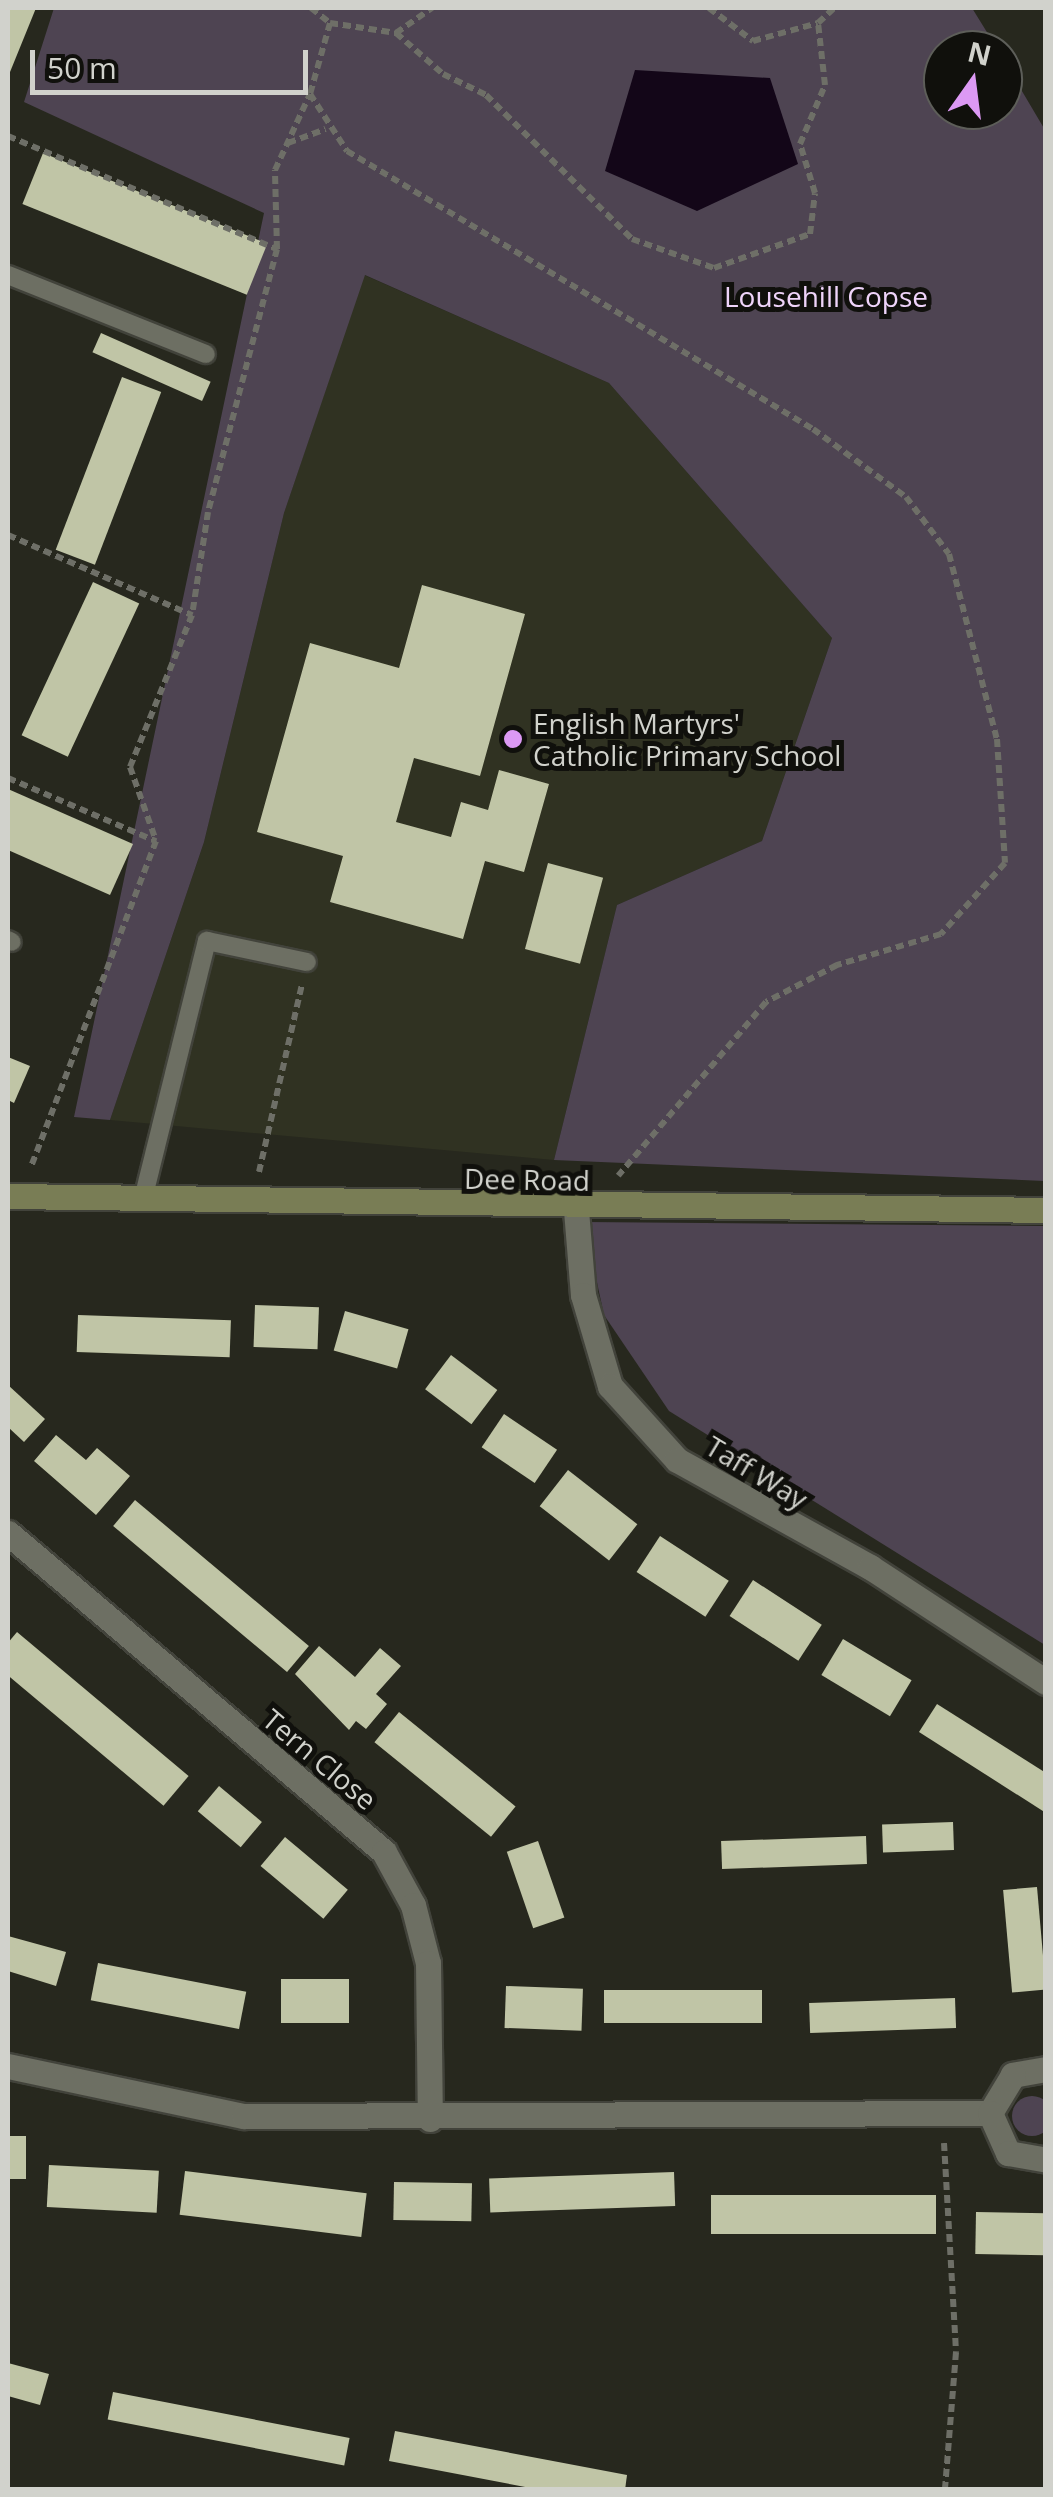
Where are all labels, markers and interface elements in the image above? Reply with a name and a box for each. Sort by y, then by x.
scale bar [35,30,312,92]
north arrow [923,30,1023,130]
text: N [964,32,995,74]
text: 50 m [47,47,117,88]
park label: Lousehill Copse [724,279,928,313]
place label: English Martyrs' Catholic Primary School [533,706,841,772]
marker: English Martyrs' Catholic Primary School [502,728,524,750]
street label: Dee Road [464,1161,590,1197]
street label: Taff Way [700,1429,814,1515]
street label: Tern Close [256,1702,384,1816]

